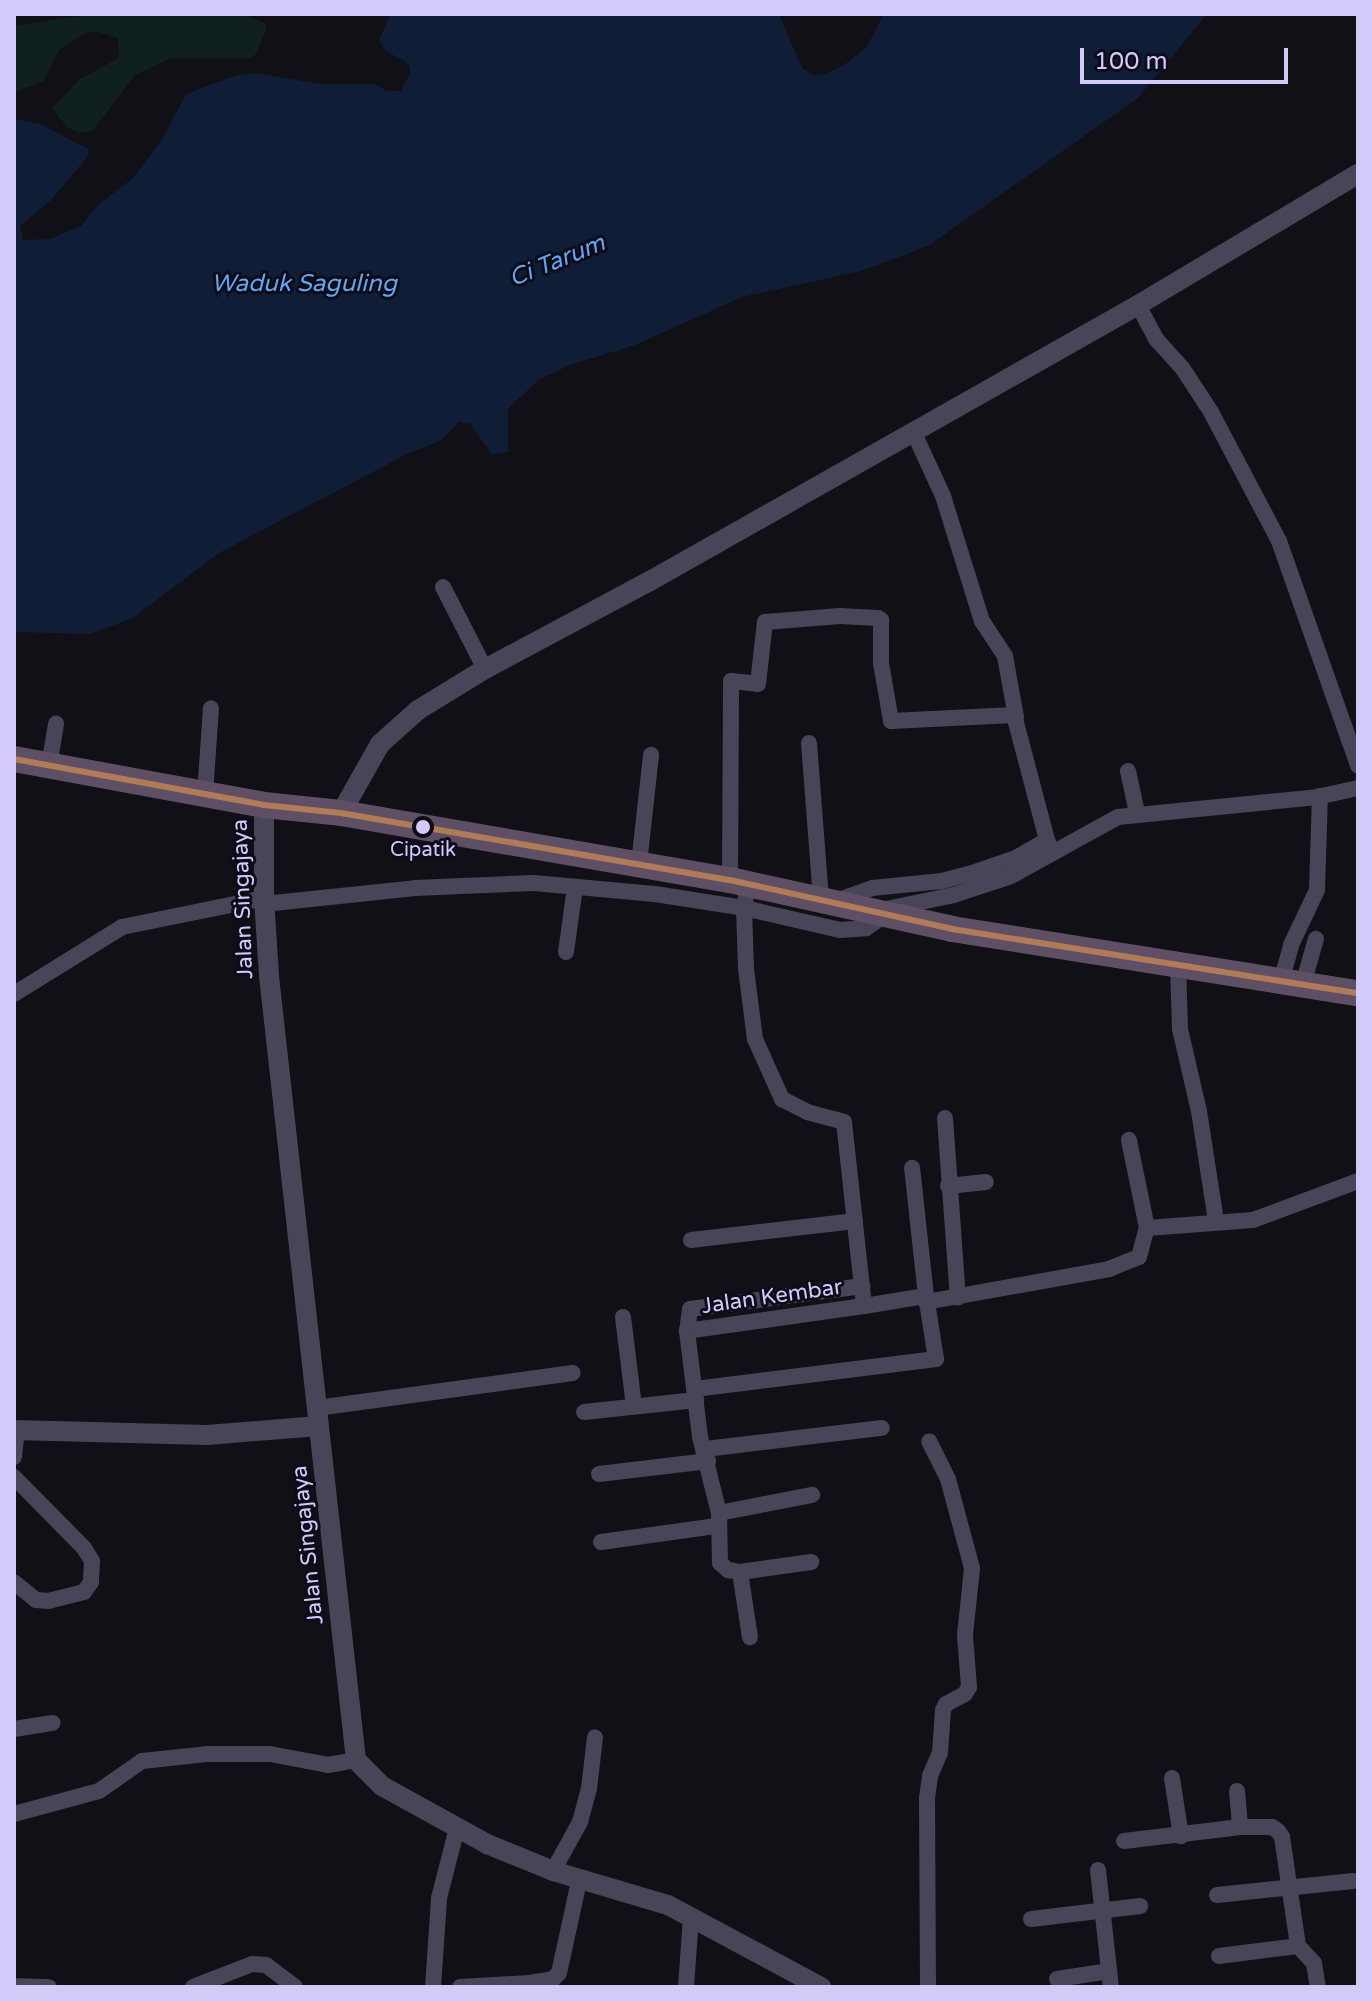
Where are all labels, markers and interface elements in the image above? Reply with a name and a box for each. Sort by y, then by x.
scale bar [1084,32,1292,82]
text: 100 m [1094,47,1168,76]
water label: Ci Tarum [505,229,609,293]
water label: Waduk Saguling [211,270,397,298]
street label: Jalan Singajaya [227,819,259,979]
marker: Cipatik [415,819,431,835]
place label: Cipatik [390,838,456,862]
street label: Jalan Kembar [700,1274,844,1320]
street label: Jalan Singajaya [287,1464,329,1626]

